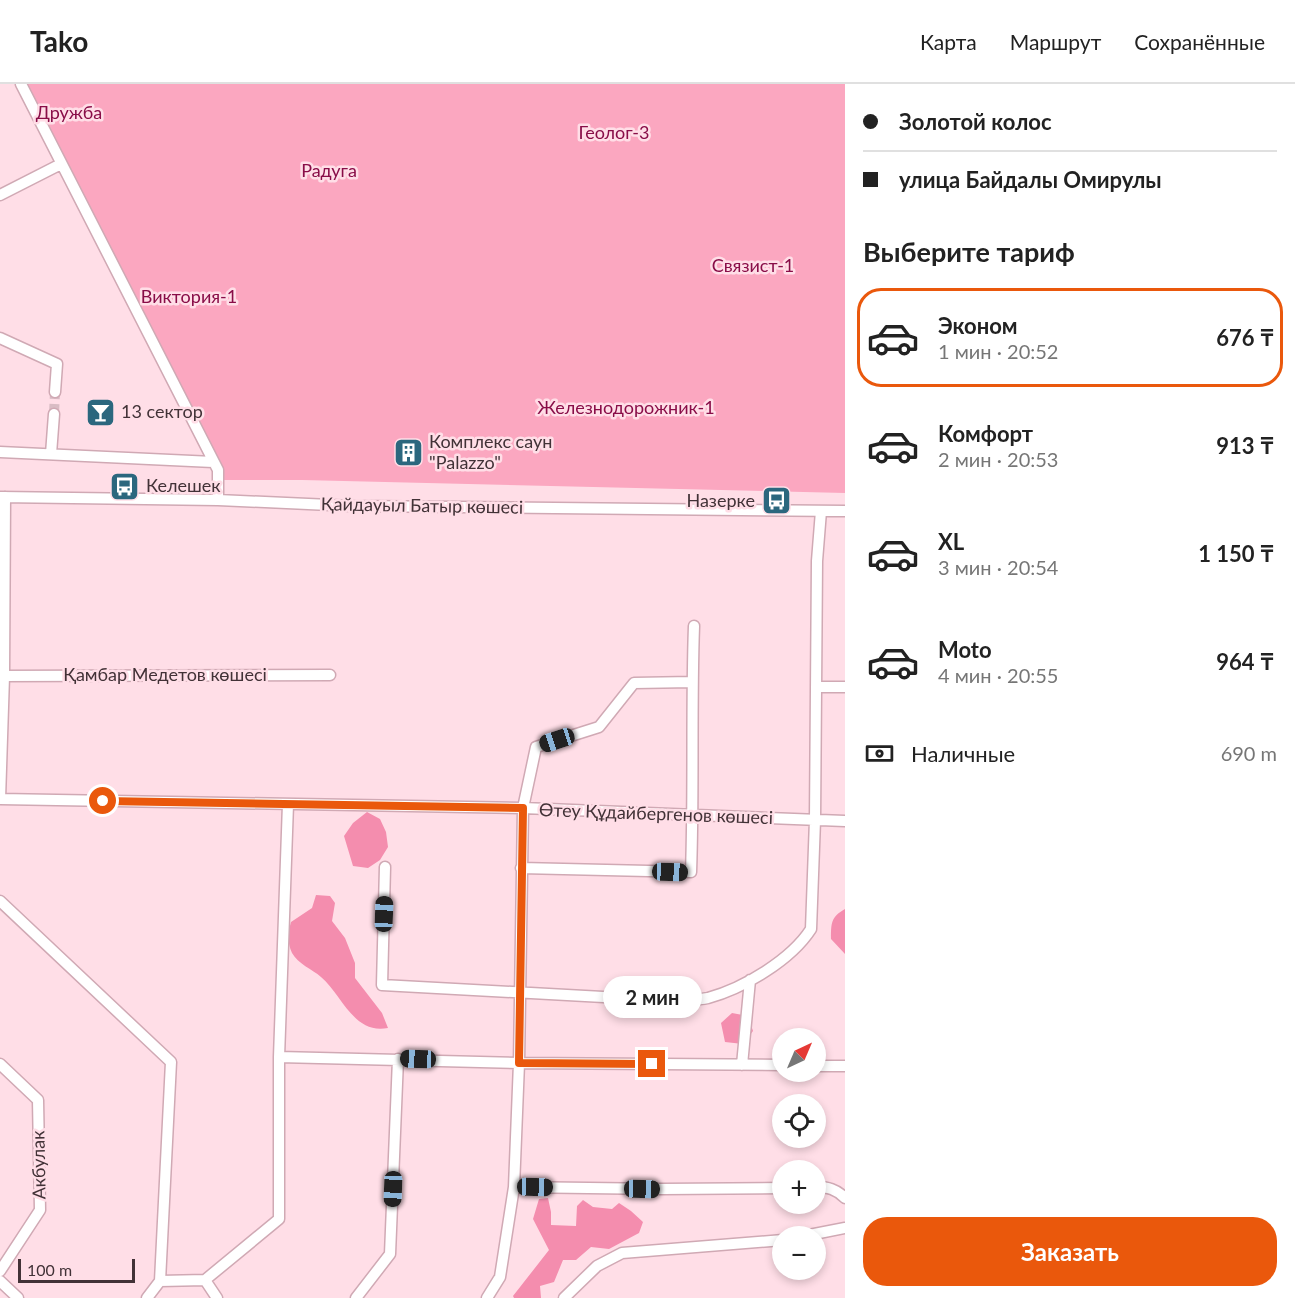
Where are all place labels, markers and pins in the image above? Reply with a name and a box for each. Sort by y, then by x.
bar icon: 13 сектор [84,396,116,428]
place label: 13 сектор [121,400,203,422]
place label: Комплекс саун "Palazzo" [429,430,552,473]
building icon: Комплекс саун "Palazzo" [392,436,424,468]
bus stop icon: Келешек [109,470,141,502]
place label: Келешек [146,474,221,496]
bus stop icon: Назерке [760,485,792,517]
place label: Назерке [686,489,755,511]

